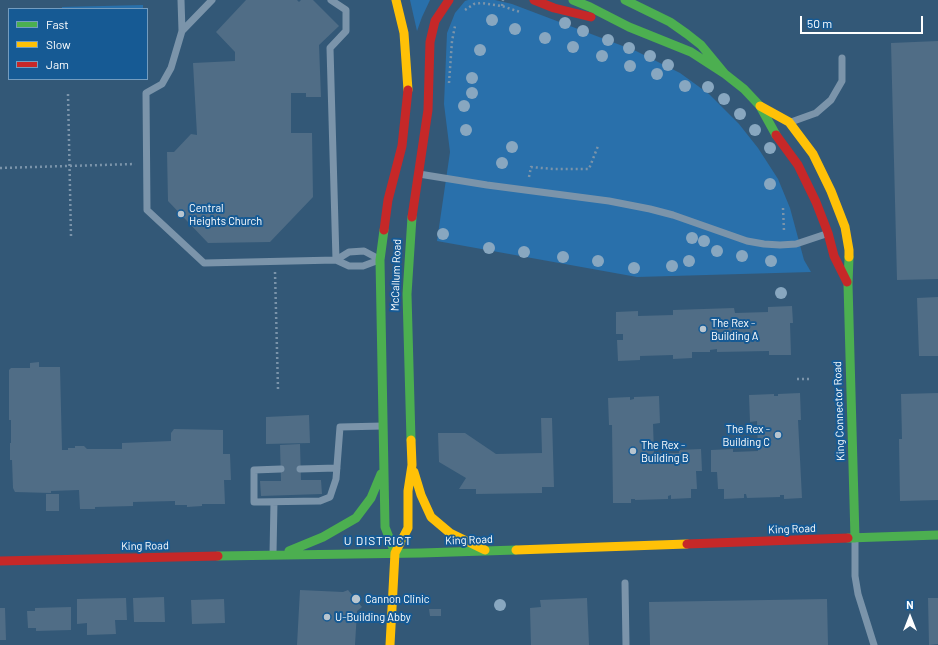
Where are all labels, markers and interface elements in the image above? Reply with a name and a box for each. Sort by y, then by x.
legend [8,8,148,80]
scale bar [802,8,925,34]
text: 50 m [807,16,832,30]
text: Fast [46,17,69,31]
text: Slow [46,37,71,51]
text: Jam [46,57,69,71]
place label: Central Heights Church [189,201,262,227]
marker: Central Heights Church [176,209,186,219]
street label: McCallum Road [388,239,404,311]
place label: The Rex - Building A [711,316,758,342]
marker: The Rex - Building A [698,324,708,334]
street label: King Connector Road [831,361,847,461]
place label: The Rex - Building C [723,422,770,448]
marker: The Rex - Building C [773,430,783,440]
place label: The Rex - Building B [641,438,689,464]
marker: The Rex - Building B [628,446,638,456]
street label: King Road [768,522,816,536]
street label: King Road [445,533,493,547]
district label: U DISTRICT [344,534,412,548]
street label: King Road [121,539,169,553]
place label: Cannon Clinic [365,592,430,606]
marker: Cannon Clinic [350,593,362,605]
north arrow [890,597,930,637]
text: N [906,598,914,611]
place label: U-Building Abby [335,610,411,624]
marker: U-Building Abby [322,612,332,622]

